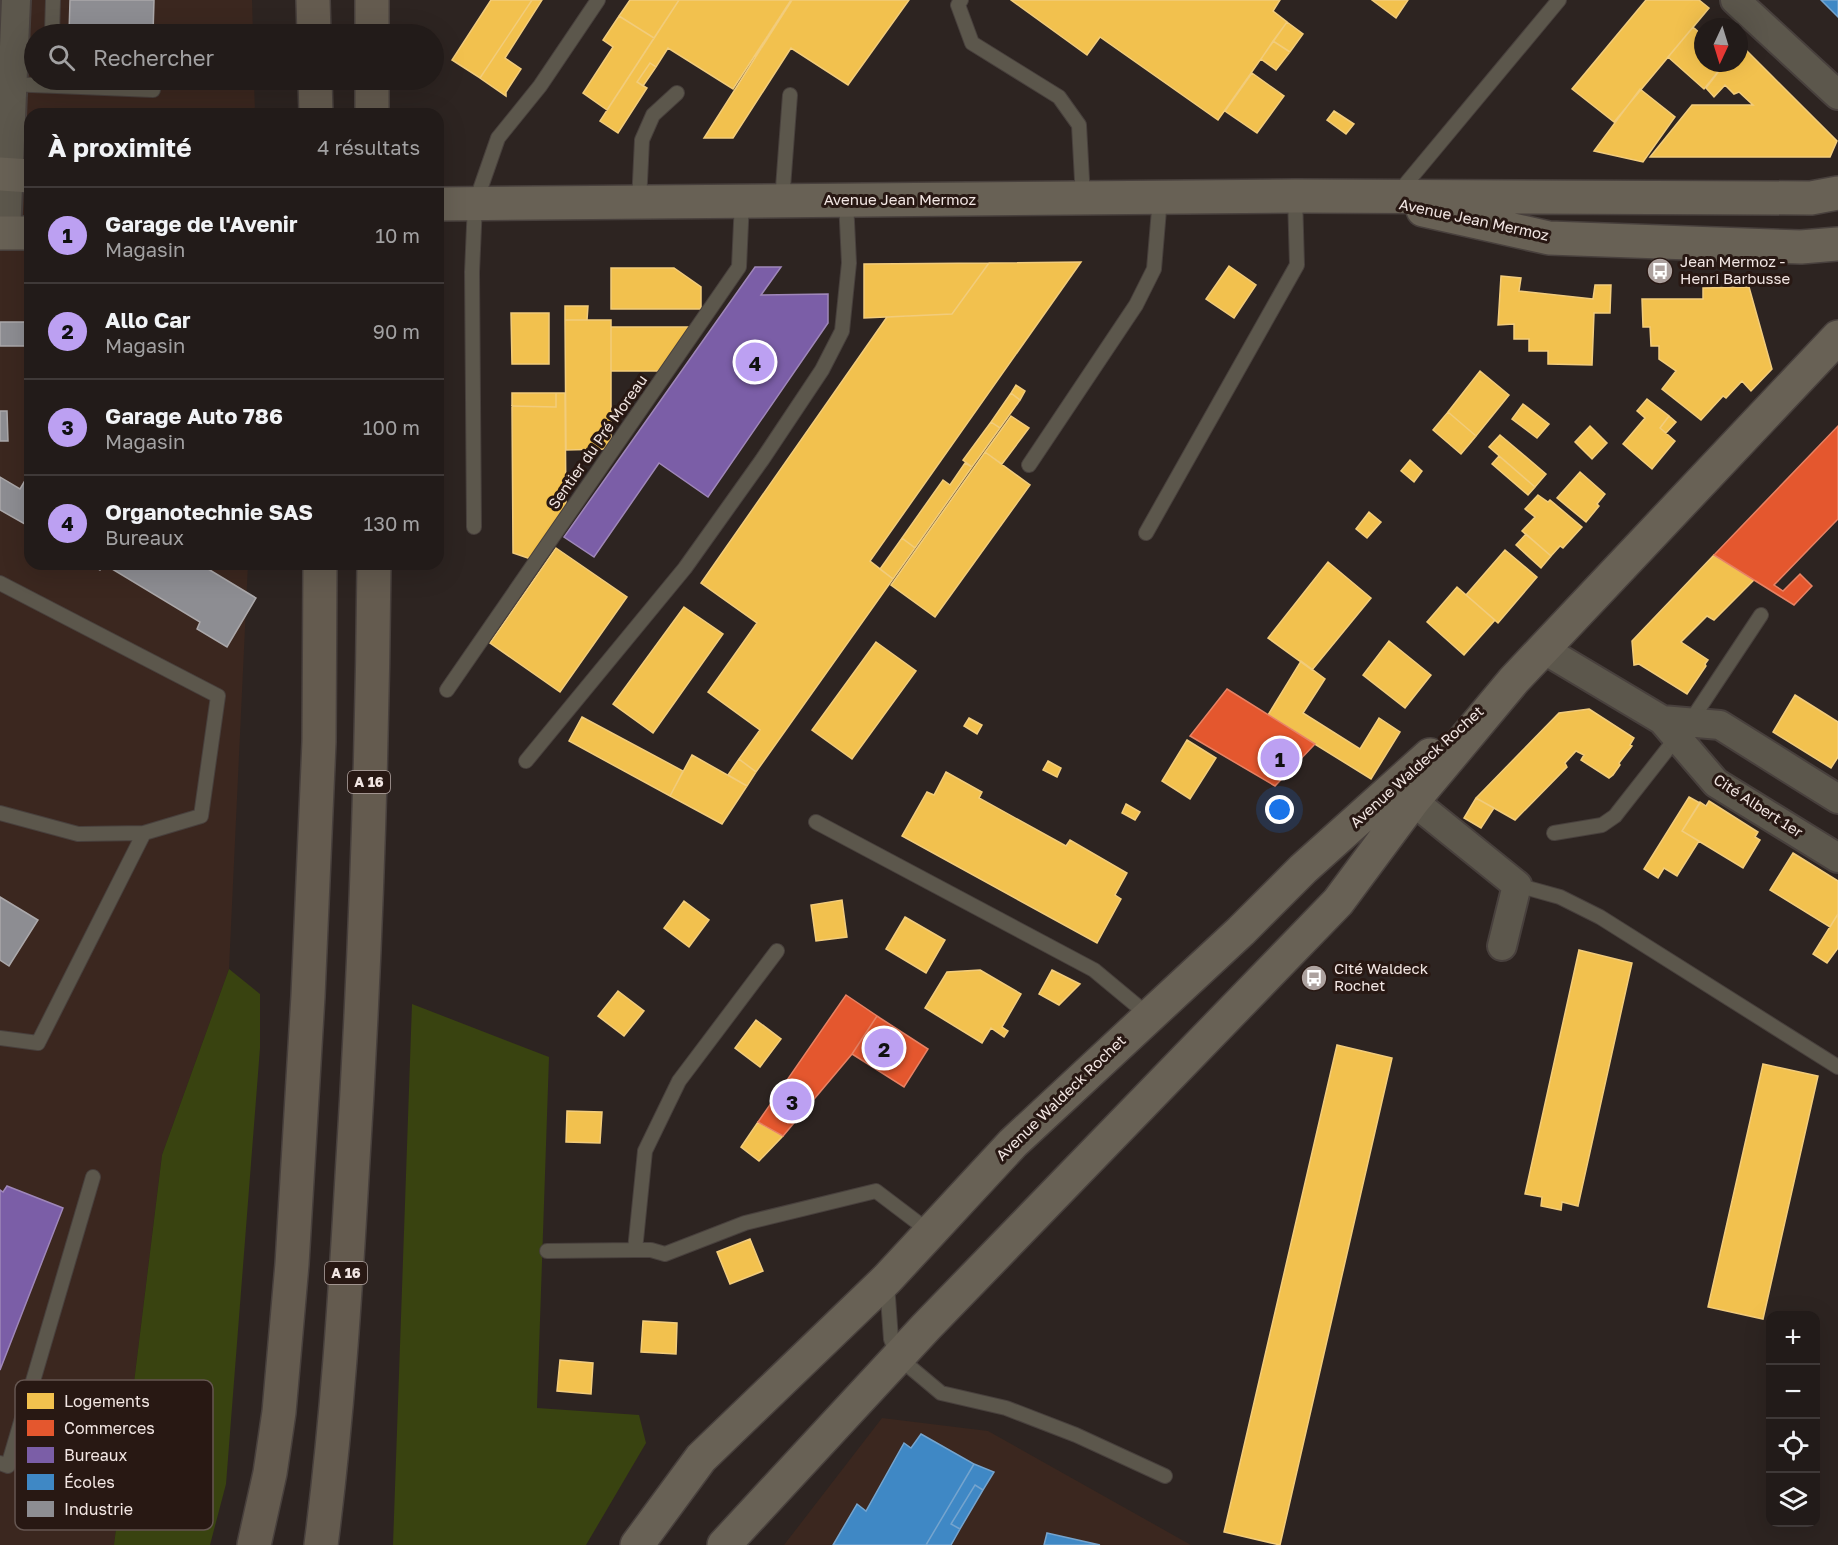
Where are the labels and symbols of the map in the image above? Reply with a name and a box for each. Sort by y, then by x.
north arrow [1694,18,1748,72]
street label: Avenue Jean Mermoz [824,190,977,208]
street label: Avenue Jean Mermoz [1398,194,1551,244]
place label: Jean Mermoz - Henri Barbusse [1680,252,1791,287]
bus stop icon: Jean Mermoz - Henri Barbusse [1645,256,1675,286]
pin: 4 [736,340,774,385]
street label: Sentier du Pré Moreau [544,371,650,512]
street label: Avenue Waldeck Rochet [1346,702,1487,831]
pin: 1 [1260,736,1300,780]
street label: Cité Albert 1er [1711,770,1807,841]
road number: A 16 [348,771,390,793]
your location [1265,795,1294,824]
place label: Cité Waldeck Rochet [1334,959,1429,994]
bus stop icon: Cité Waldeck Rochet [1299,963,1329,993]
pin: 2 [864,1026,904,1070]
street label: Avenue Waldeck Rochet [992,1031,1129,1164]
pin: 3 [772,1078,812,1124]
road number: A 16 [325,1262,367,1284]
legend [15,1380,213,1530]
text: Logements [64,1391,150,1411]
text: Commerces [64,1418,155,1438]
text: Bureaux [64,1445,127,1465]
text: Écoles [64,1472,115,1492]
text: Industrie [64,1499,133,1519]

